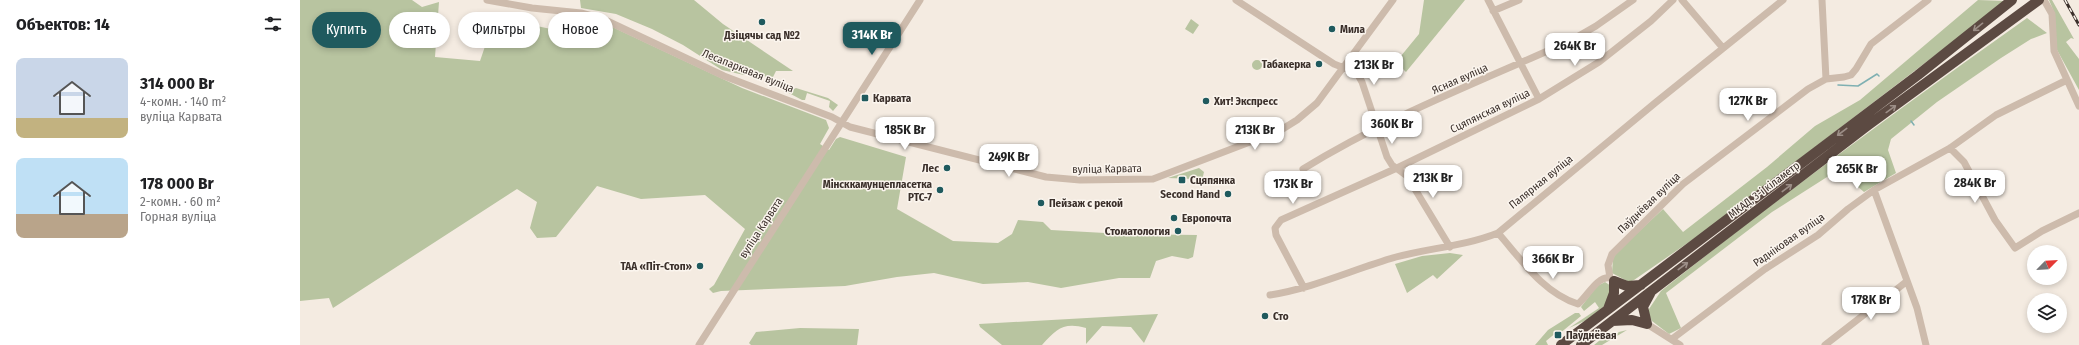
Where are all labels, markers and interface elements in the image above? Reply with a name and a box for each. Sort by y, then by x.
chip: Купить [312,12,381,48]
chip: Снять [389,12,450,48]
chip: Фильтры [458,12,540,48]
chip: Новое [548,12,613,48]
icon: filters [262,13,284,35]
text: Объектов: 14 [16,14,110,35]
marker: Дзіцячы сад №2 [757,17,767,27]
pin: 314K Br [835,22,909,56]
place label: Мила [1340,23,1365,36]
one-way arrow [1973,23,1984,32]
marker: Мила [1327,24,1337,34]
text: 314K Br [852,27,892,42]
place label: Дзіцячы сад №2 [723,29,800,42]
pin: 264K Br [1538,33,1612,67]
text: 264K Br [1554,38,1596,53]
street label: Лесапаркавая вуліца [700,47,796,95]
pin: 213K Br [1337,52,1411,86]
text: 213K Br [1354,57,1394,72]
place label: Табакерка [1262,58,1312,71]
marker: Табакерка [1314,59,1324,69]
street label: Ясная вуліца [1430,61,1490,97]
text: 314 000 Br [140,73,214,94]
icon: home [48,74,96,122]
street label: Сцяпянская вуліца [1448,86,1532,136]
pin: 127K Br [1711,88,1785,122]
place label: Карвата [873,92,912,105]
marker: Карвата [860,93,870,103]
text: 127K Br [1728,93,1768,108]
text: 4-комн. · 140 m² [140,94,226,109]
place label: Хит! Экспресс [1213,95,1278,108]
marker: Хит! Экспресс [1201,96,1211,106]
one-way arrow [1885,105,1896,113]
text: вуліца Карвата [140,109,222,124]
pin: 360K Br [1355,111,1429,145]
text: 360K Br [1371,116,1413,131]
pin: 185K Br [868,117,942,151]
pin: 213K Br [1218,117,1292,151]
text: 185K Br [884,122,926,137]
text: 213K Br [1235,122,1275,137]
one-way arrow [1837,128,1848,137]
pin: 249K Br [972,144,1046,178]
text: 249K Br [988,149,1030,164]
street label: Палярная вуліца [1507,152,1575,212]
pin: 265K Br [1820,156,1894,190]
street label: МКАД, 3-і кіламетр [1726,159,1802,221]
text: 265K Br [1836,161,1878,176]
place label: Лес [922,162,939,175]
street label: вуліца Карвата [1072,162,1142,176]
marker: Лес [942,163,952,173]
pin: 213K Br [1396,165,1470,199]
text: 213K Br [1413,170,1453,185]
street label: Паўднёвая вуліца [1615,170,1683,236]
pin: 284K Br [1938,170,2012,204]
pin: 173K Br [1256,171,1330,205]
text: 178 000 Br [140,173,214,194]
icon: home [48,174,96,222]
place label: Сцяпянка [1190,174,1236,187]
marker: Сцяпянка [1177,175,1187,185]
text: 284K Br [1954,175,1996,190]
text: 173K Br [1273,176,1313,191]
place label: Мінсккамунцепласетка РТС-7 [823,178,933,204]
one-way arrow [1781,183,1792,192]
marker: Мінсккамунцепласетка РТС-7 [935,185,945,195]
place label: Second Hand [1160,188,1220,201]
marker: Second Hand [1223,189,1233,199]
text: 2-комн. · 60 m² [140,194,221,209]
street label: вуліца Карвата [737,195,785,261]
place label: Пейзаж с рекой [1049,197,1123,210]
marker: Пейзаж с рекой [1036,198,1046,208]
text: Горная вуліца [140,209,216,224]
street label: Радніковая вуліца [1751,211,1827,269]
place label: Европочта [1182,212,1232,225]
marker: Европочта [1169,213,1179,223]
place label: Стоматология [1105,225,1170,238]
marker: Стоматология [1173,226,1183,236]
north arrow [2027,245,2067,285]
map controls [2027,245,2067,333]
pin: 366K Br [1516,246,1590,280]
text: 366K Br [1532,251,1574,266]
place label: ТАА «Піт-Стоп» [620,260,693,273]
marker: ТАА «Піт-Стоп» [695,261,705,271]
one-way arrow [1678,262,1689,271]
pin: 178K Br [1834,287,1908,321]
text: 178K Br [1851,292,1891,307]
button: layers [2027,293,2067,333]
place label: Сто [1273,310,1289,323]
marker: Сто [1260,311,1270,321]
place label: Паўднёвая [1566,329,1616,342]
marker: Паўднёвая [1553,330,1563,340]

